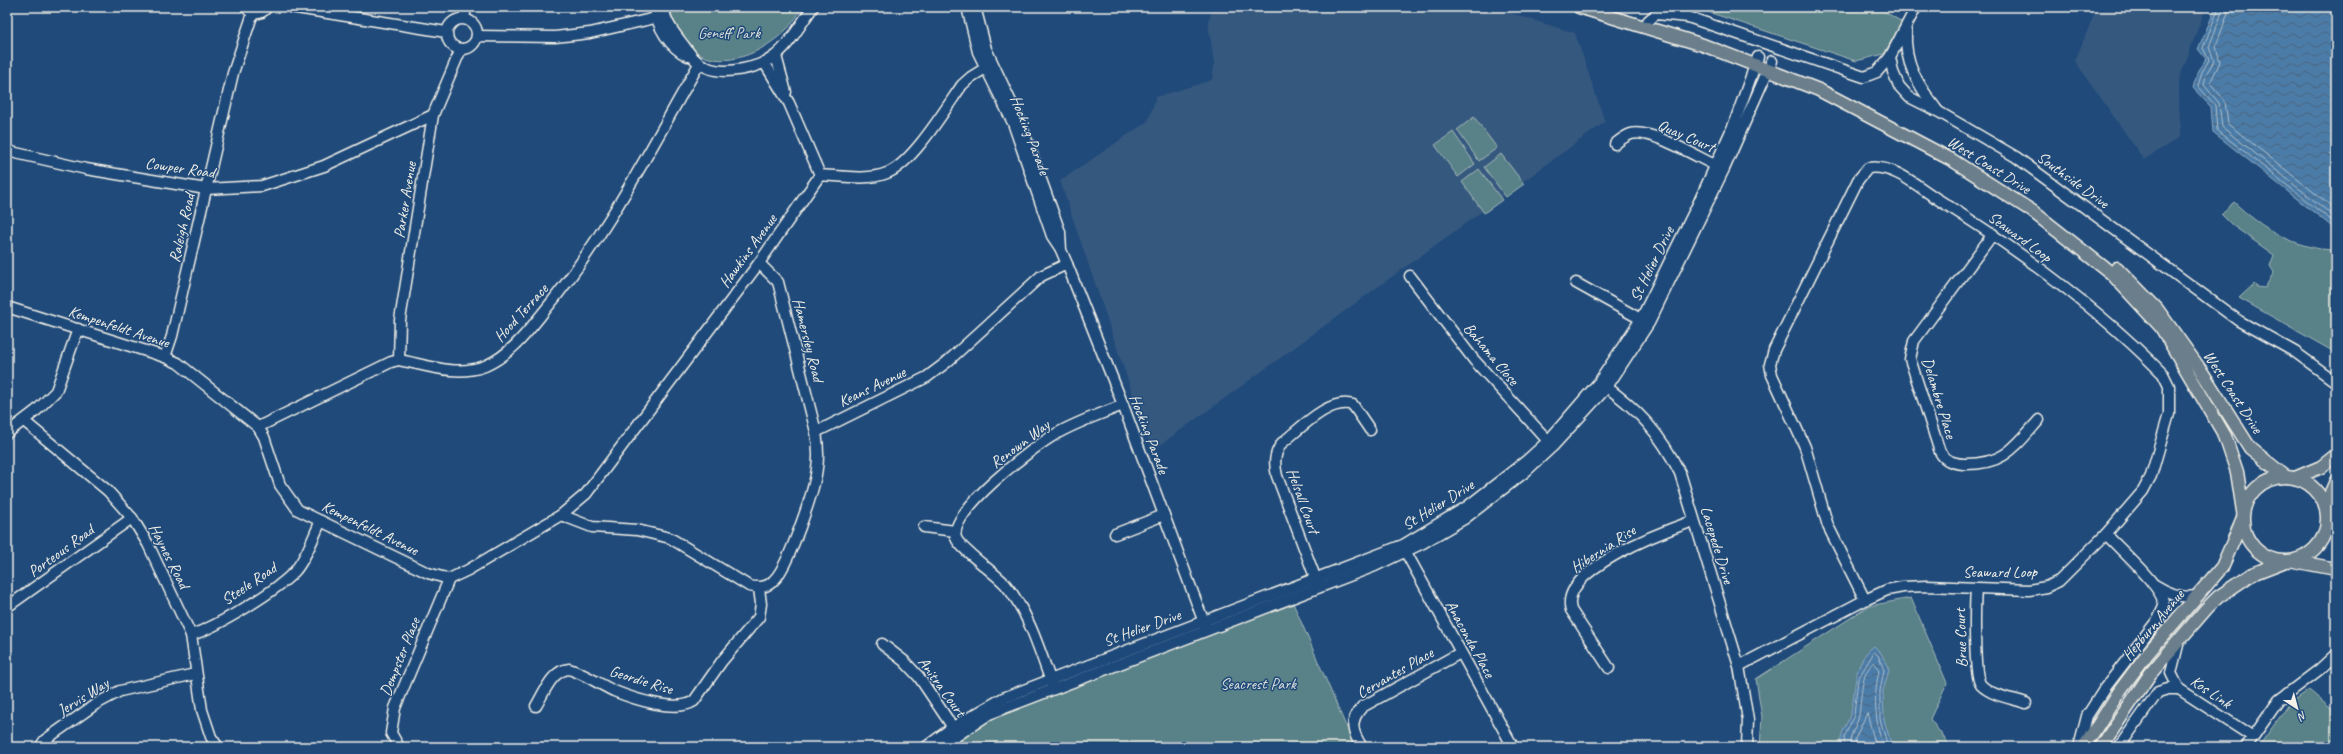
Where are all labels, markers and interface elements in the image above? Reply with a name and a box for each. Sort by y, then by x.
park label: Geneff Park [698,23,761,43]
street label: Hocking Parade [1006,92,1055,179]
street label: Quay Court [1654,115,1720,158]
street label: West Coast Drive [1944,131,2036,199]
street label: Southside Drive [2033,147,2114,214]
street label: Cowper Road [144,153,219,183]
street label: Parker Avenue [389,159,421,240]
street label: Raleigh Road [164,189,200,264]
street label: Seaward Loop [1984,207,2057,267]
street label: Hawkins Avenue [715,209,783,292]
street label: St Helier Drive [1625,222,1679,305]
street label: Hood Terrace [490,278,554,346]
street label: Hamersley Road [788,296,829,386]
street label: Kempenfeldt Avenue [66,301,174,353]
street label: Bahama Close [1459,318,1524,391]
street label: West Coast Drive [2199,347,2268,439]
street label: Delambre Place [1917,355,1961,443]
street label: Keans Avenue [835,361,910,412]
street label: Hocking Parade [1125,391,1174,478]
street label: Renown Way [986,414,1055,473]
street label: Helsall Court [1282,465,1325,539]
street label: St Helier Drive [1398,474,1479,535]
street label: Kempenfeldt Avenue [319,496,423,561]
street label: Lacepede Drive [1696,504,1739,588]
street label: Porteous Road [24,519,100,582]
street label: Haynes Road [144,520,195,594]
street label: Hibernia Rise [1567,520,1641,577]
street label: Steele Road [218,557,283,610]
street label: Seaward Loop [1963,562,2038,582]
street label: Hepburn Avenue [2117,584,2190,665]
street label: Anaconda Place [1441,597,1500,683]
street label: St Helier Drive [1101,604,1185,651]
street label: Brue Court [1950,606,1972,668]
street label: Dempster Place [375,613,425,699]
street label: Cervantes Place [1353,642,1438,703]
street label: Anitra Court [913,653,972,722]
street label: Geordie Rise [607,661,677,700]
street label: Kos Link [2187,671,2236,714]
street label: Jervis Way [53,673,114,721]
park label: Seacrest Park [1220,674,1297,694]
north arrow [2277,688,2317,728]
text: N [2294,708,2310,725]

